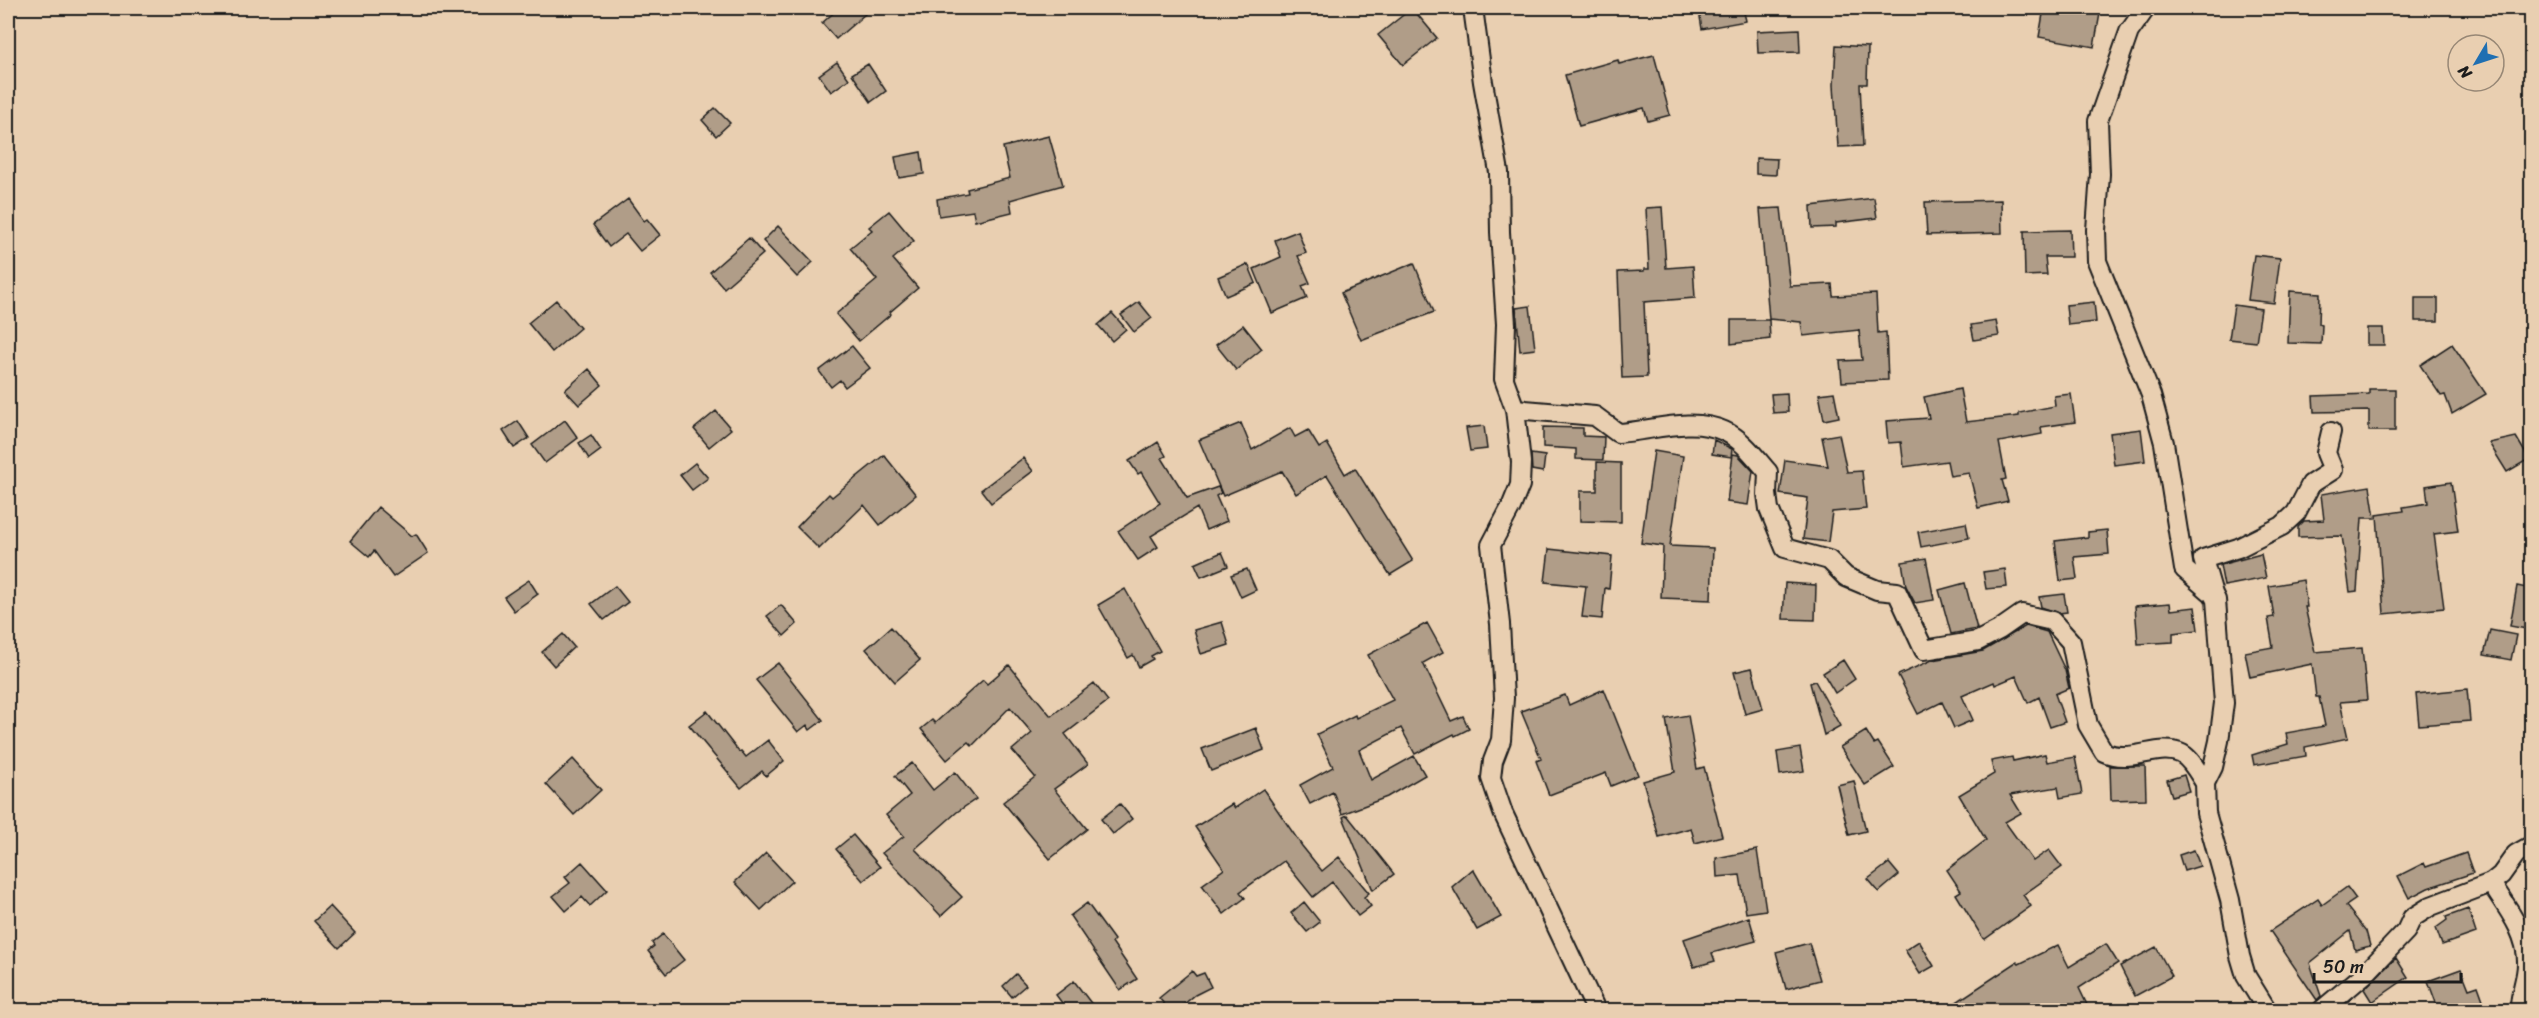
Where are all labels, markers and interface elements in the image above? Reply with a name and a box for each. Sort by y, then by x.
north arrow [2446,33,2506,93]
text: N [2449,58,2480,86]
scale bar [2314,946,2461,984]
text: 50 m [2323,951,2364,983]

